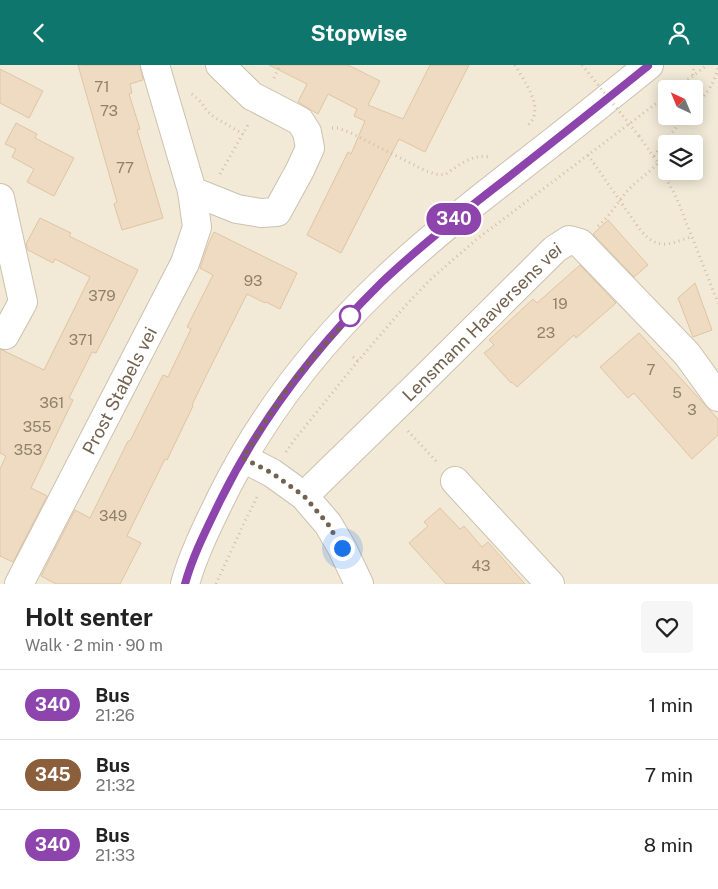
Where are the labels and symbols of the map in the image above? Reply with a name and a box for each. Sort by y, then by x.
house number: 71 [94,78,110,95]
north arrow [658,80,702,125]
house number: 73 [100,102,118,119]
house number: 77 [116,159,134,176]
line badge: 340 [425,203,483,235]
street label: Lensmann Haaversens vei [398,237,565,405]
house number: 93 [244,272,262,289]
house number: 379 [88,287,116,304]
house number: 19 [552,295,568,312]
unlabelled marker [339,305,361,327]
street label: Prost Stabels vei [78,323,161,458]
house number: 23 [537,324,555,341]
house number: 371 [69,331,93,348]
house number: 7 [646,361,656,378]
house number: 5 [672,384,682,401]
house number: 361 [40,394,64,411]
house number: 3 [687,401,697,418]
house number: 355 [23,418,51,435]
house number: 353 [14,441,42,458]
house number: 349 [99,507,127,524]
your location [330,536,355,561]
house number: 43 [472,557,490,574]

